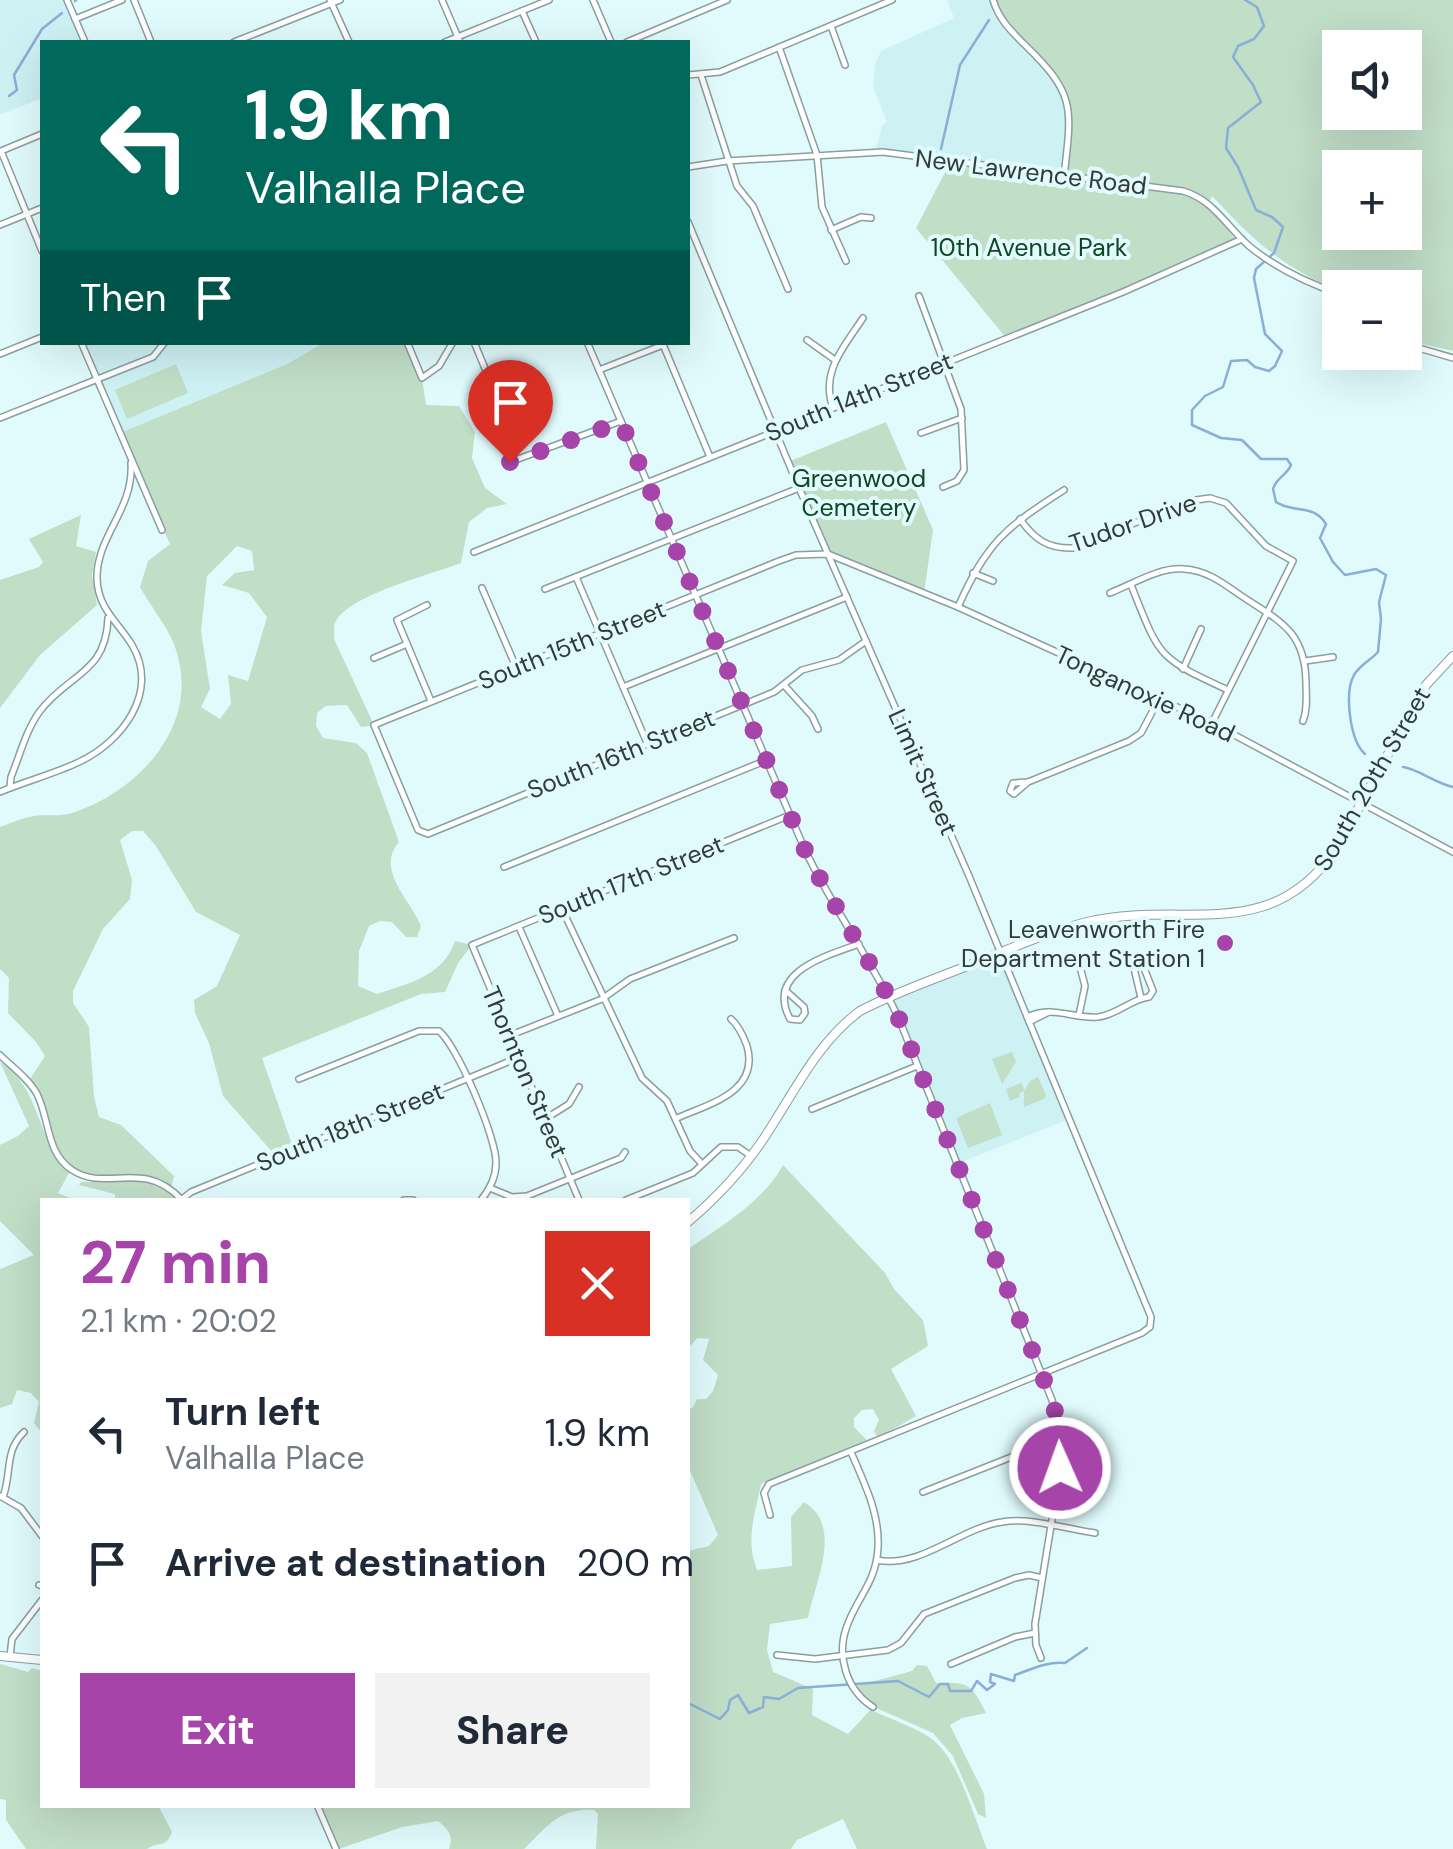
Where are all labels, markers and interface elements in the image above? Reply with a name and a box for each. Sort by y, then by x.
map controls [1322,30,1422,370]
button: sound [1322,30,1422,130]
text: 1.9 km [245,70,453,161]
icon: left [80,80,210,210]
street label: New Lawrence Road [913,141,1149,203]
button: + [1322,150,1422,250]
text: Valhalla Place [245,158,526,217]
park label: 10th Avenue Park [931,231,1128,264]
icon: arrive [187,270,242,325]
button: − [1322,270,1422,370]
text: Then [80,273,167,323]
street label: South 14th Street [760,344,958,450]
pin [468,360,553,463]
icon: arrive [483,375,538,430]
park label: Greenwood Cemetery [792,462,926,524]
street label: Tudor Drive [1065,486,1201,560]
street label: South 15th Street [473,592,671,698]
street label: Tonganoxie Road [1050,638,1240,750]
street label: South 20th Street [1306,681,1438,877]
street label: South 16th Street [522,701,720,807]
street label: Limit Street [881,704,965,840]
street label: South 17th Street [533,828,729,932]
place label: Leavenworth Fire Department Station 1 [961,913,1205,975]
marker: Leavenworth Fire Department Station 1 [1214,932,1236,954]
street label: Thornton Street [474,981,576,1163]
street label: South 18th Street [251,1074,449,1180]
text: 27 min [80,1223,271,1302]
button: close [545,1231,650,1336]
text: 2.1 km · 20:02 [80,1300,277,1342]
text: Turn left [165,1387,321,1437]
icon: left [80,1406,135,1461]
text: 1.9 km [545,1408,650,1458]
position arrow [1008,1416,1112,1520]
text: Valhalla Place [165,1437,365,1479]
icon: arrive [80,1536,135,1591]
text: Arrive at destination [165,1538,547,1588]
text: 200 m [577,1538,694,1588]
button: Exit [80,1673,355,1788]
button: Share [375,1673,650,1788]

